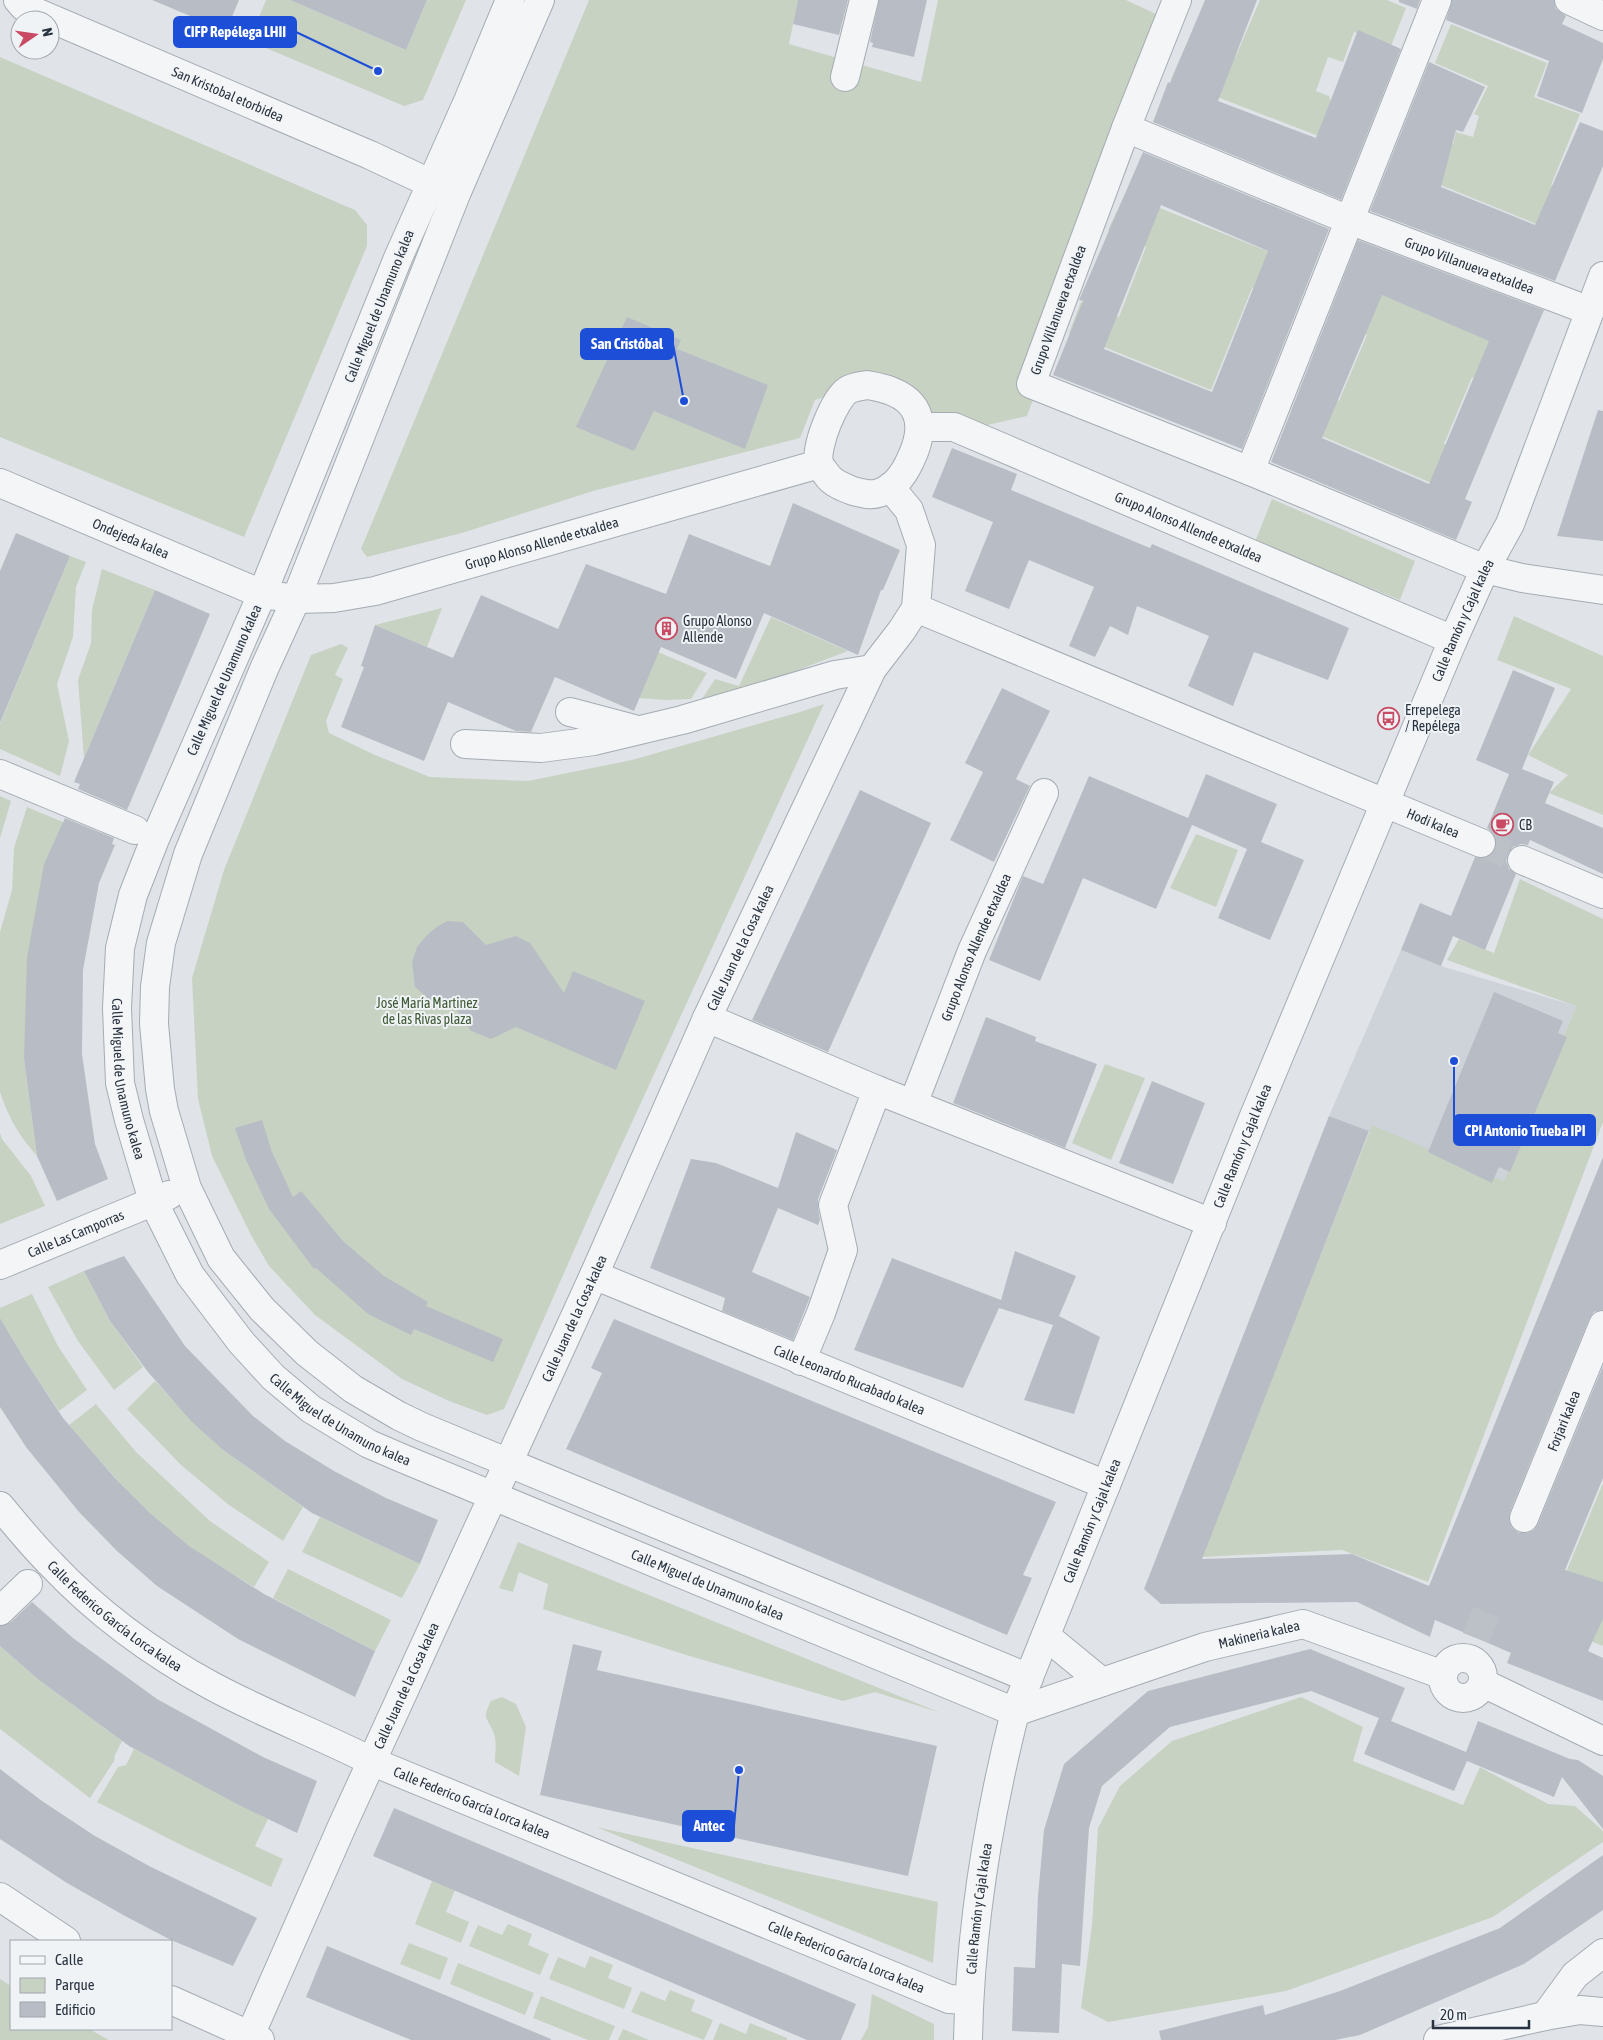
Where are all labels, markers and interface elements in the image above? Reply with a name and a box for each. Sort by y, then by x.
north arrow [10,10,60,60]
callout: CIFP Repélega LHII [174,17,296,47]
text: CIFP Repélega LHII [184,23,286,40]
text: N [39,26,56,38]
street label: San Kristobal etorbidea [170,63,286,125]
street label: Calle Miguel de Unamuno kalea [341,227,417,385]
street label: Grupo Villanueva etxaldea [1403,234,1536,297]
street label: Grupo Villanueva etxaldea [1027,243,1089,377]
callout: San Cristóbal [581,329,673,359]
text: San Cristóbal [591,335,664,352]
street label: Grupo Alonso Allende etxaldea [1112,489,1265,566]
street label: Grupo Alonso Allende etxaldea [463,514,620,573]
street label: Ondejeda kalea [90,515,172,562]
street label: Calle Ramón y Cajal kalea [1429,556,1497,684]
street label: Calle Miguel de Unamuno kalea [183,602,265,758]
place label: Grupo Alonso Allende [683,613,752,645]
building icon: Grupo Alonso Allende [655,617,679,641]
place label: Errepelega / Repélega [1405,702,1461,734]
bus stop icon: Errepelega / Repélega [1377,706,1401,730]
street label: Hodi kalea [1404,805,1462,841]
cafe icon: CB [1491,813,1515,837]
place label: CB [1519,817,1532,833]
street label: Grupo Alonso Allende etxaldea [938,871,1014,1023]
street label: Calle Juan de la Cosa kalea [704,882,777,1013]
park label: José María Martinez de las Rivas plaza [376,995,478,1027]
street label: Calle Miguel de Unamuno kalea [109,998,148,1161]
street label: Calle Ramón y Cajal kalea [1210,1082,1274,1210]
callout: CPI Antonio Trueba IPI [1454,1115,1595,1145]
text: CPI Antonio Trueba IPI [1465,1122,1586,1139]
street label: Calle Las Camporras [25,1207,126,1261]
street label: Calle Juan de la Cosa kalea [538,1252,610,1384]
street label: Calle Leonardo Rucabado kalea [771,1342,927,1418]
street label: Calle Miguel de Unamuno kalea [267,1370,413,1469]
street label: Forjari kalea [1544,1388,1583,1454]
street label: Calle Ramón y Cajal kalea [1060,1456,1124,1585]
street label: Calle Miguel de Unamuno kalea [629,1546,786,1623]
street label: Calle Federico García Lorca kalea [44,1558,185,1675]
street label: Makineria kalea [1217,1617,1301,1652]
street label: Calle Juan de la Cosa kalea [370,1620,442,1752]
street label: Calle Federico García Lorca kalea [391,1763,553,1842]
callout: Antec [683,1811,734,1841]
text: Antec [692,1817,725,1834]
street label: Calle Ramón y Cajal kalea [963,1842,995,1975]
street label: Calle Federico García Lorca kalea [766,1917,927,1996]
legend [10,1940,172,2030]
text: Calle [55,1951,84,1968]
text: Parque [55,1976,95,1993]
scale bar [1433,1998,1529,2030]
text: Edificio [55,2001,96,2018]
text: 20 m [1440,2006,1467,2023]

